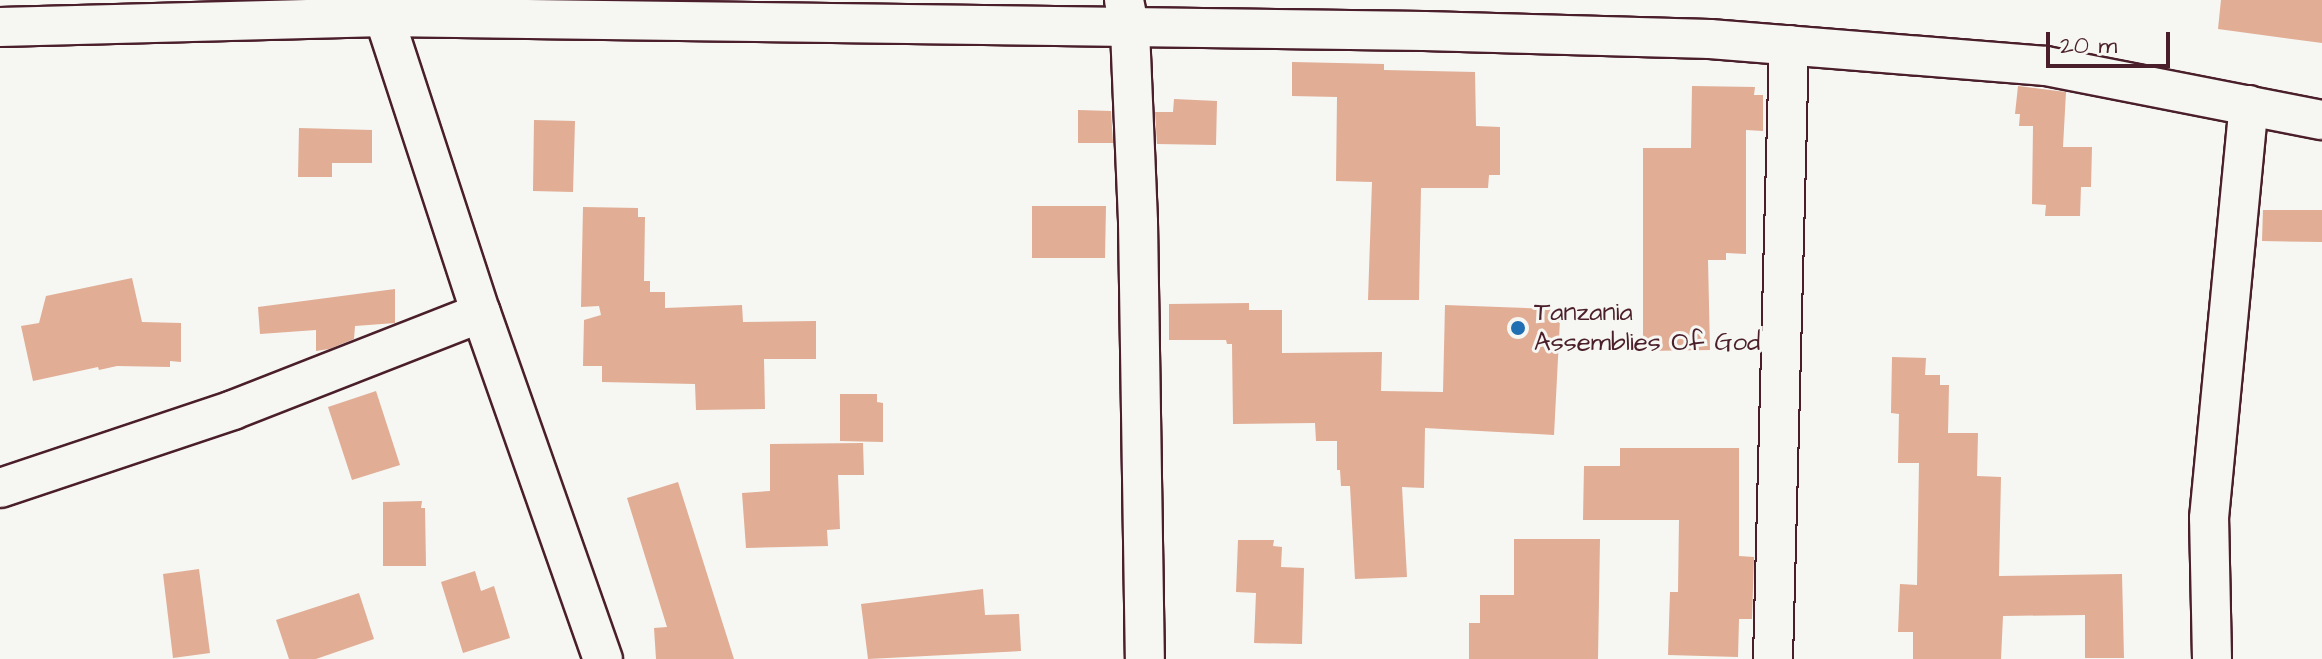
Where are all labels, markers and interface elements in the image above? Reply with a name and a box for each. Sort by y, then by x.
scale bar [2050,16,2174,66]
text: 20 m [2060,29,2117,63]
place label: Tanzania Assemblies Of God [1534,297,1760,358]
marker: Tanzania Assemblies Of God [1509,319,1527,337]

